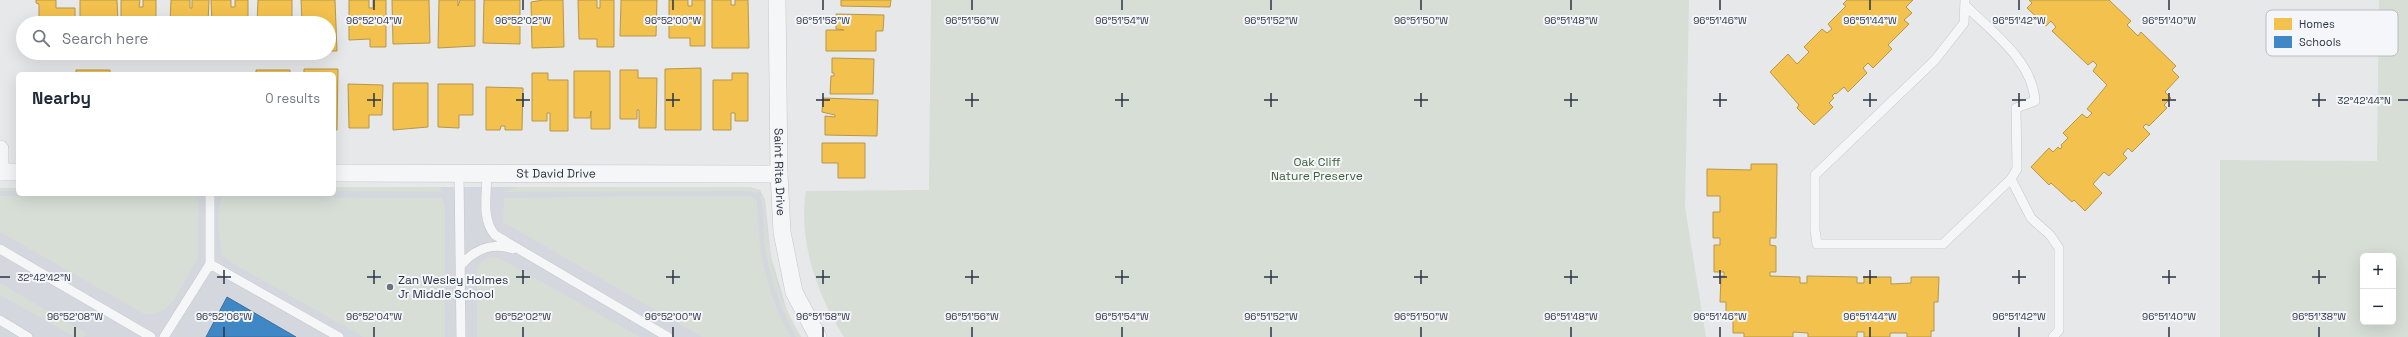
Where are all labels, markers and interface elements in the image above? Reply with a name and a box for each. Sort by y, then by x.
legend [2266,10,2398,56]
text: 96°52'04"W [346,14,402,27]
text: 96°52'02"W [495,14,551,27]
text: 96°52'00"W [645,14,701,27]
text: 96°51'58"W [796,14,850,27]
text: 96°51'56"W [945,14,999,27]
text: 96°51'54"W [1095,14,1149,27]
text: 96°51'52"W [1244,14,1298,27]
text: 96°51'50"W [1394,14,1448,27]
text: 96°51'48"W [1544,14,1598,27]
text: 96°51'46"W [1693,14,1747,27]
text: 96°51'44"W [1843,14,1897,27]
text: 96°51'42"W [1992,14,2046,27]
text: 96°51'40"W [2142,14,2196,27]
search box [16,16,336,60]
text: Homes [2299,17,2335,31]
icon: search [30,27,52,49]
text: Search here [62,29,148,48]
text: Schools [2299,35,2341,49]
text: Nearby [32,87,91,109]
text: 0 results [265,90,320,107]
text: 32°42'44"N [2337,94,2391,107]
street label: Saint Rita Drive [770,128,789,216]
park label: Oak Cliff Nature Preserve [1271,154,1363,184]
street label: St David Drive [516,165,596,182]
map controls [2360,253,2396,325]
button: + [2360,253,2396,289]
text: 32°42'42"N [17,271,71,284]
place label: Zan Wesley Holmes Jr Middle School [398,272,508,302]
marker: Zan Wesley Holmes Jr Middle School [385,282,395,292]
button: − [2360,289,2396,325]
text: 96°52'08"W [47,310,103,323]
text: 96°52'06"W [196,310,252,323]
text: 96°52'04"W [346,310,402,323]
text: 96°52'02"W [495,310,551,323]
text: 96°52'00"W [645,310,701,323]
text: 96°51'58"W [796,310,850,323]
text: 96°51'56"W [945,310,999,323]
text: 96°51'54"W [1095,310,1149,323]
text: 96°51'52"W [1244,310,1298,323]
text: 96°51'50"W [1394,310,1448,323]
text: 96°51'48"W [1544,310,1598,323]
text: 96°51'46"W [1693,310,1747,323]
text: 96°51'44"W [1843,310,1897,323]
text: 96°51'42"W [1992,310,2046,323]
text: 96°51'40"W [2142,310,2196,323]
text: 96°51'38"W [2292,310,2346,323]

